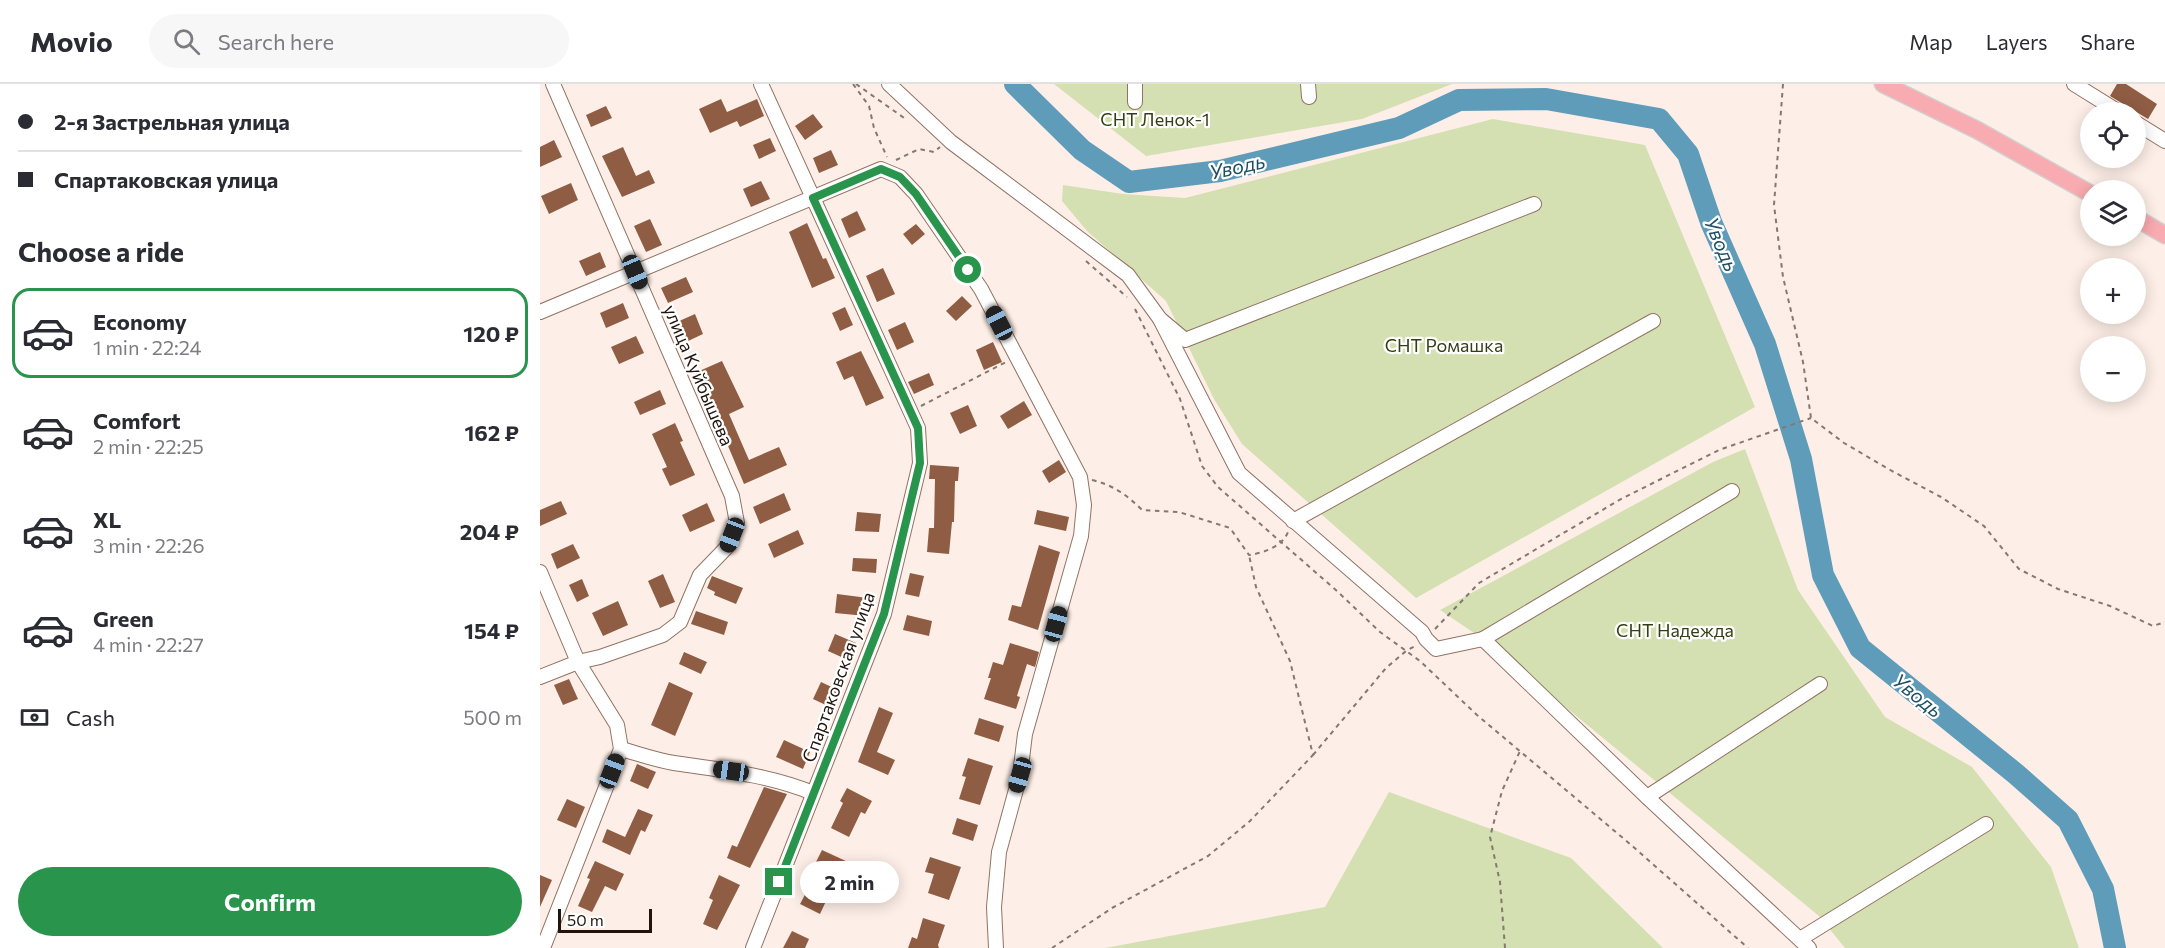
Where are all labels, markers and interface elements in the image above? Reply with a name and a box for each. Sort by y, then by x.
search box [149,14,569,68]
text: Movio [30,24,113,58]
icon: search [170,25,203,58]
text: Search here [218,28,334,55]
text: Map [1909,29,1953,54]
text: Layers [1986,29,2048,54]
text: Share [2081,29,2135,54]
map controls [2080,102,2146,402]
button: locate [2080,102,2146,168]
text: 2-я Застрельная улица [54,108,290,135]
park label: СНТ Ленок-1 [1100,108,1210,130]
water label: Уводь [1207,148,1267,184]
text: Спартаковская улица [54,166,278,193]
button: layers [2080,180,2146,246]
water label: Уводь [1700,213,1744,275]
text: Choose a ride [18,235,184,268]
car [620,252,650,292]
route start [954,256,981,283]
button: + [2080,258,2146,324]
street label: улица Куйбышева [659,301,739,449]
car [983,303,1015,343]
icon: car [21,306,75,360]
text: Economy [93,308,187,335]
text: 120 ₽ [463,320,519,347]
park label: СНТ Ромашка [1385,334,1503,356]
text: 1 min · 22:24 [93,335,201,359]
button: − [2080,336,2146,402]
icon: car [21,405,75,459]
text: Comfort [93,407,181,434]
text: 162 ₽ [464,419,519,446]
text: 2 min · 22:25 [93,434,204,458]
icon: car [21,504,75,558]
text: XL [93,506,121,533]
car [717,515,747,555]
text: 204 ₽ [460,518,519,545]
text: 3 min · 22:26 [93,533,205,557]
street label: Спартаковская улица [797,589,879,765]
icon: car [21,603,75,657]
car [1043,604,1069,644]
text: Green [93,605,154,632]
text: 154 ₽ [464,617,519,644]
park label: СНТ Надежда [1616,619,1734,641]
text: 4 min · 22:27 [93,632,204,656]
water label: Уводь [1888,668,1948,722]
icon: cash [18,701,51,734]
text: Cash [66,704,115,731]
text: 500 m [463,705,522,729]
car [597,751,627,791]
car [1006,755,1034,795]
car [712,760,750,782]
callout: 2 min [800,861,899,903]
button: Confirm [18,867,522,936]
route end [765,868,792,895]
text: 2 min [825,870,874,894]
scale bar [558,906,652,934]
text: 50 m [567,910,604,929]

